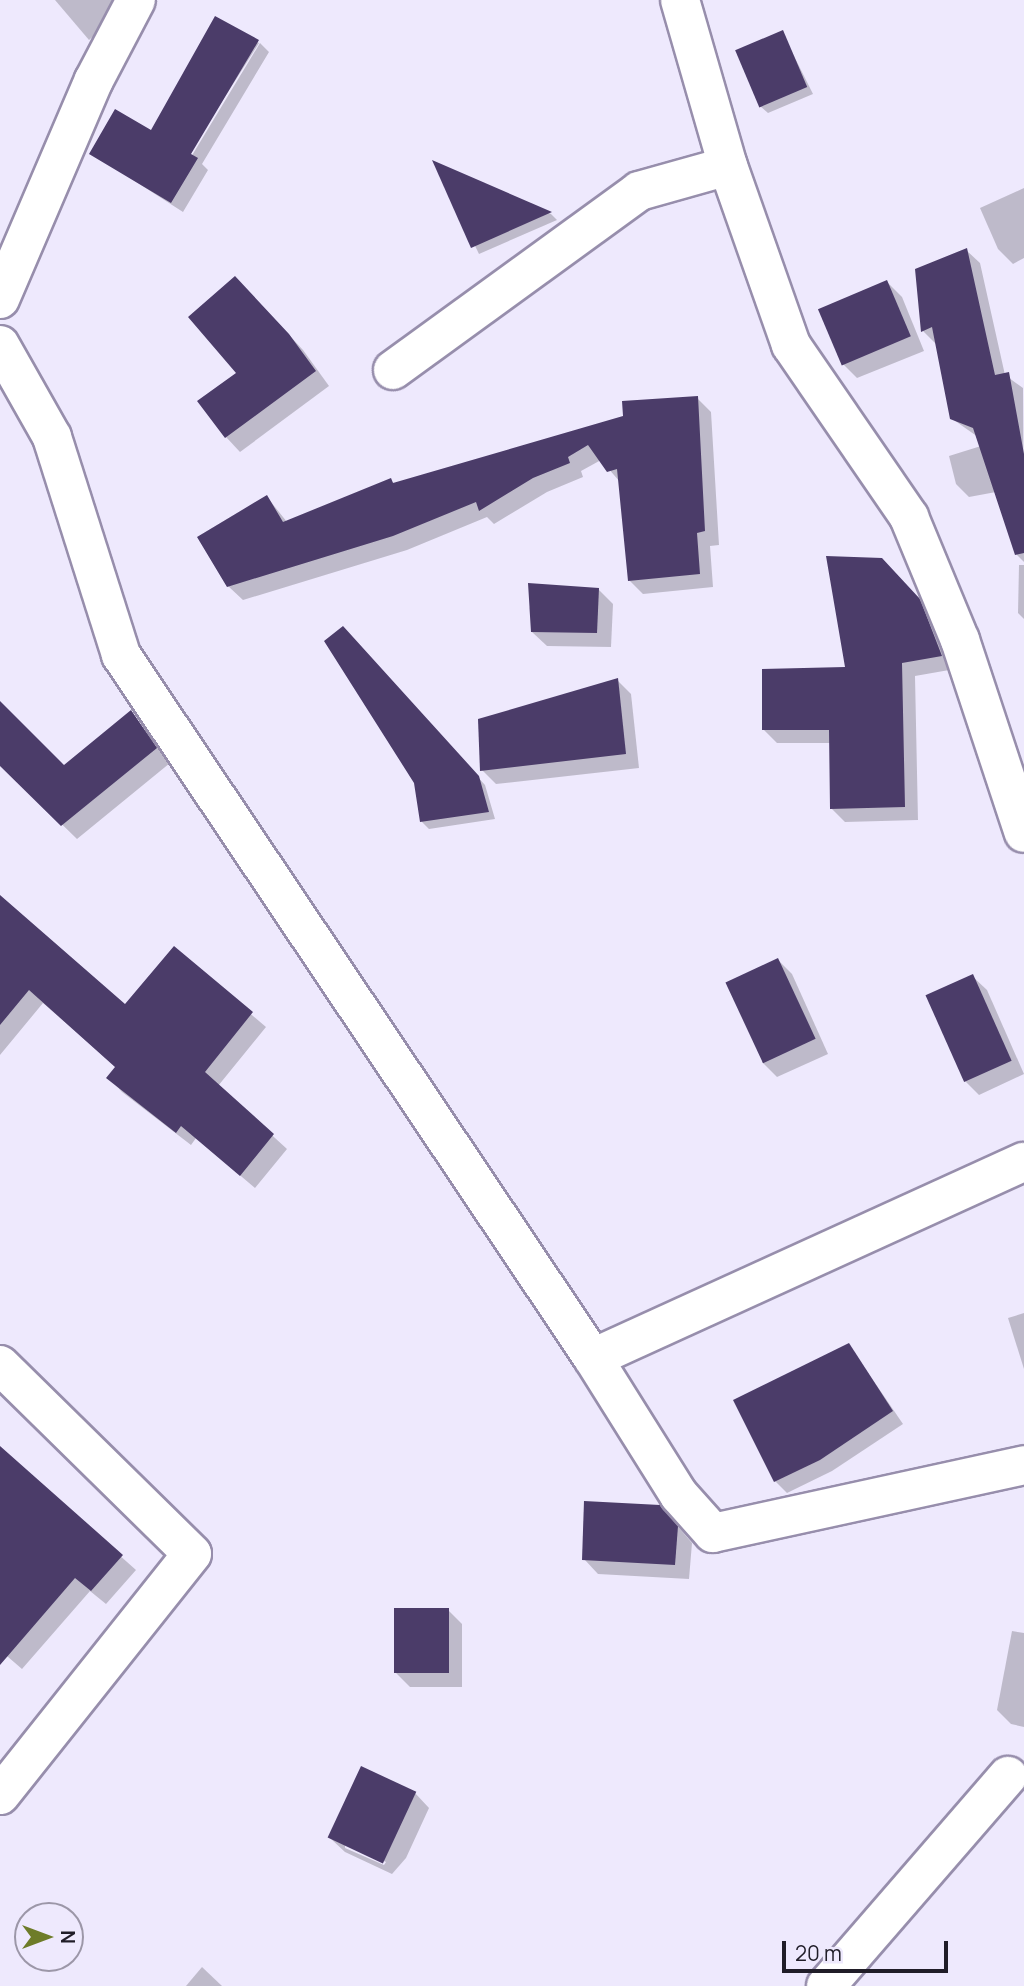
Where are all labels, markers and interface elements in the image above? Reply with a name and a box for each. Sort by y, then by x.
north arrow [14,1902,84,1972]
scale bar [786,1926,952,1970]
text: N [55,1930,81,1944]
text: 20 m [795,1939,842,1967]

